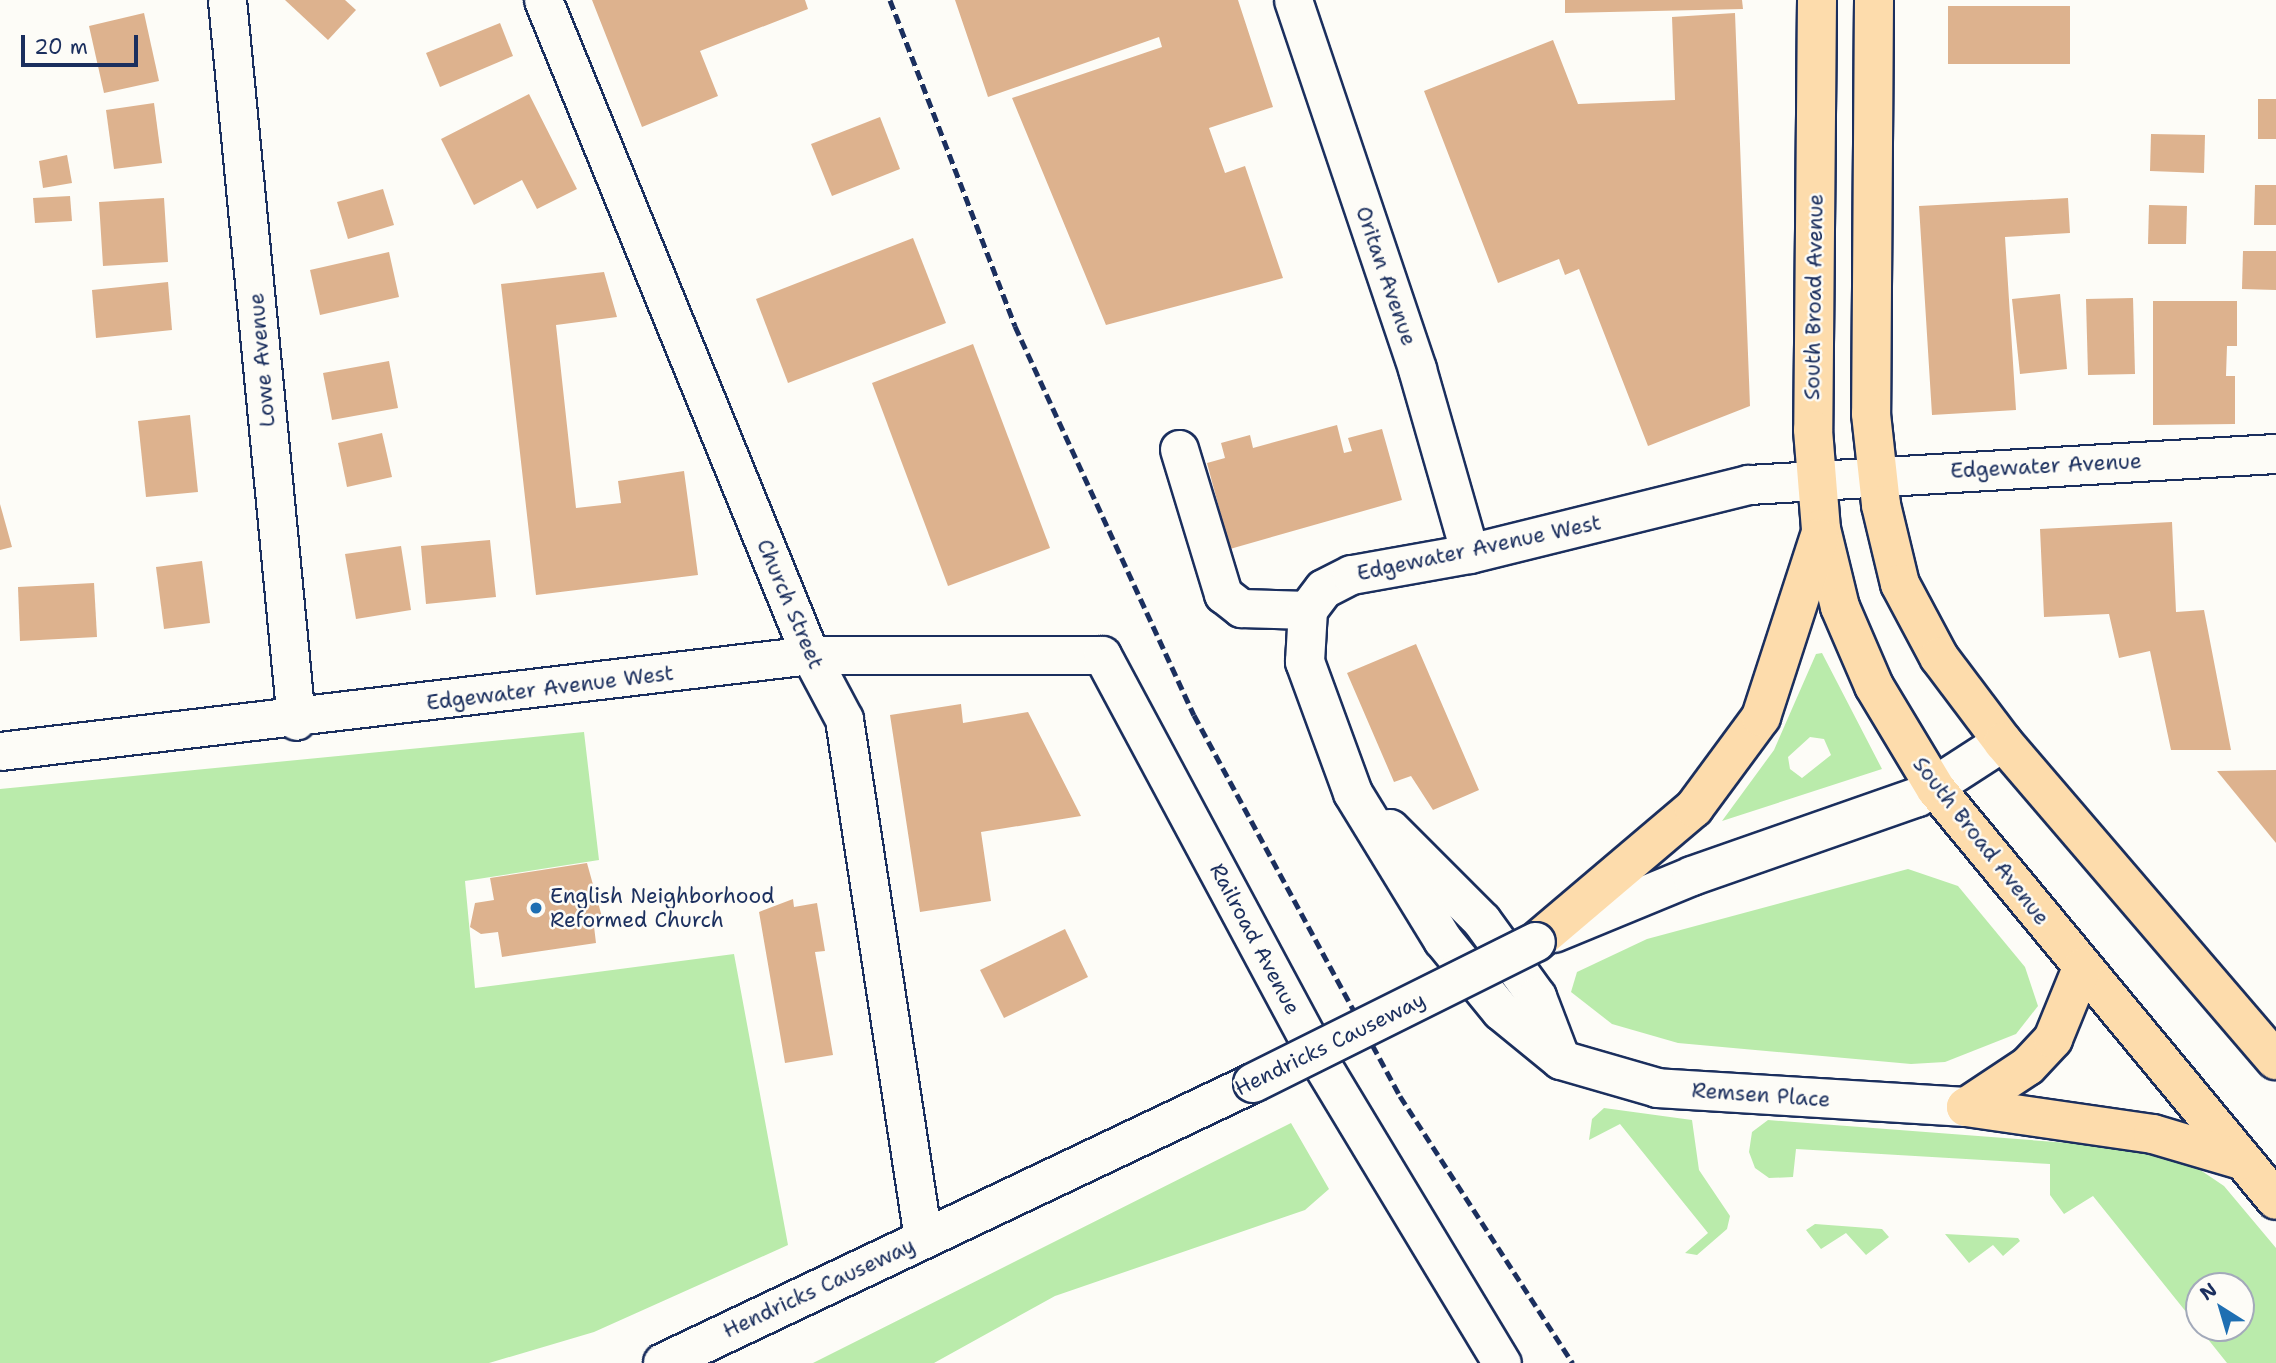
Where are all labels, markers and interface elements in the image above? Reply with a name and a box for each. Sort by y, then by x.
scale bar [24,21,142,65]
text: 20 m [34,33,88,61]
street label: South Broad Avenue [1800,194,1828,400]
street label: Oritan Avenue [1350,203,1422,349]
street label: Lowe Avenue [244,292,280,428]
street label: Edgewater Avenue [1950,448,2142,484]
street label: Edgewater Avenue West [1355,510,1603,586]
street label: Church Street [751,535,829,673]
street label: Edgewater Avenue West [425,660,675,716]
street label: South Broad Avenue [1908,752,2054,930]
street label: Railroad Avenue [1204,859,1306,1019]
place label: English Neighborhood Reformed Church [550,883,774,933]
marker: English Neighborhood Reformed Church [528,900,544,916]
street label: Hendricks Causeway [1231,987,1429,1101]
street label: Remsen Place [1691,1078,1831,1112]
street label: Hendricks Causeway [719,1232,919,1344]
north arrow [2185,1272,2255,1342]
text: N [2195,1277,2222,1306]

